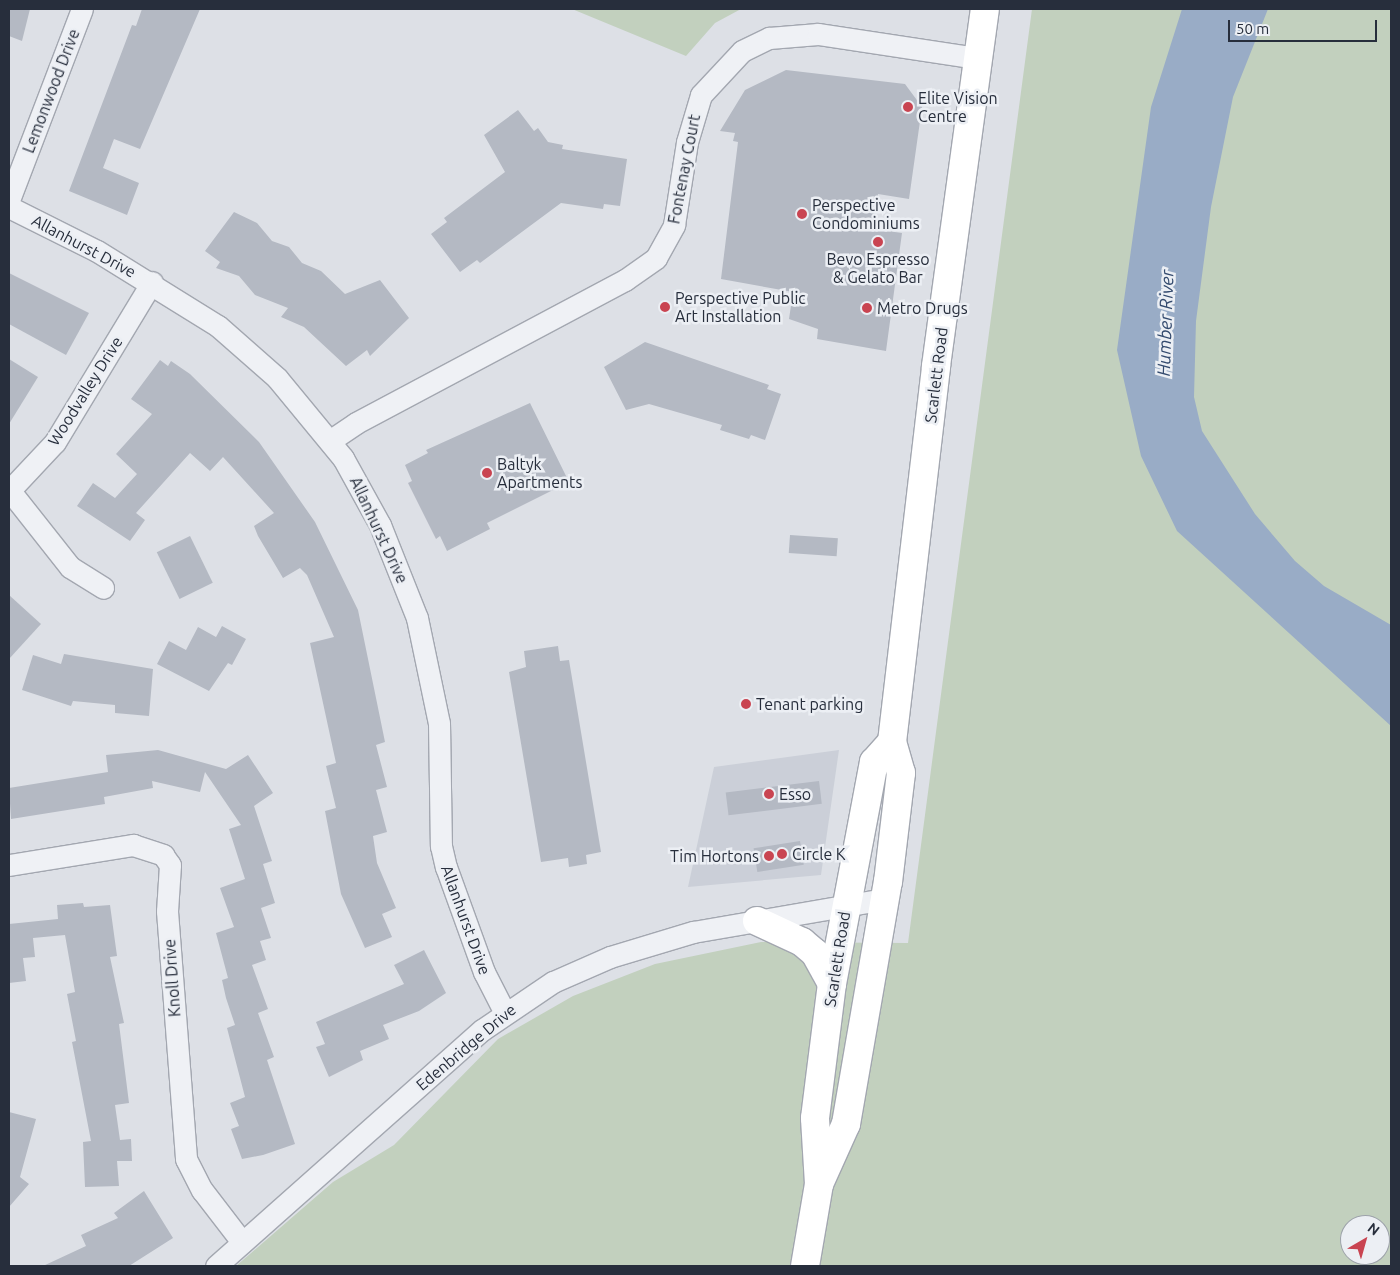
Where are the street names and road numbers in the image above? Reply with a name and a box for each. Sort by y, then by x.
street label: Lemonwood Drive [19,26,83,156]
street label: Fontenay Court [664,113,704,225]
street label: Allanhurst Drive [29,210,139,282]
street label: Scarlett Road [921,326,951,424]
street label: Woodvalley Drive [44,333,126,449]
street label: Allanhurst Drive [346,474,412,586]
street label: Allanhurst Drive [437,863,495,977]
street label: Scarlett Road [820,910,854,1008]
street label: Knoll Drive [160,938,184,1018]
street label: Edenbridge Drive [412,1000,520,1094]

